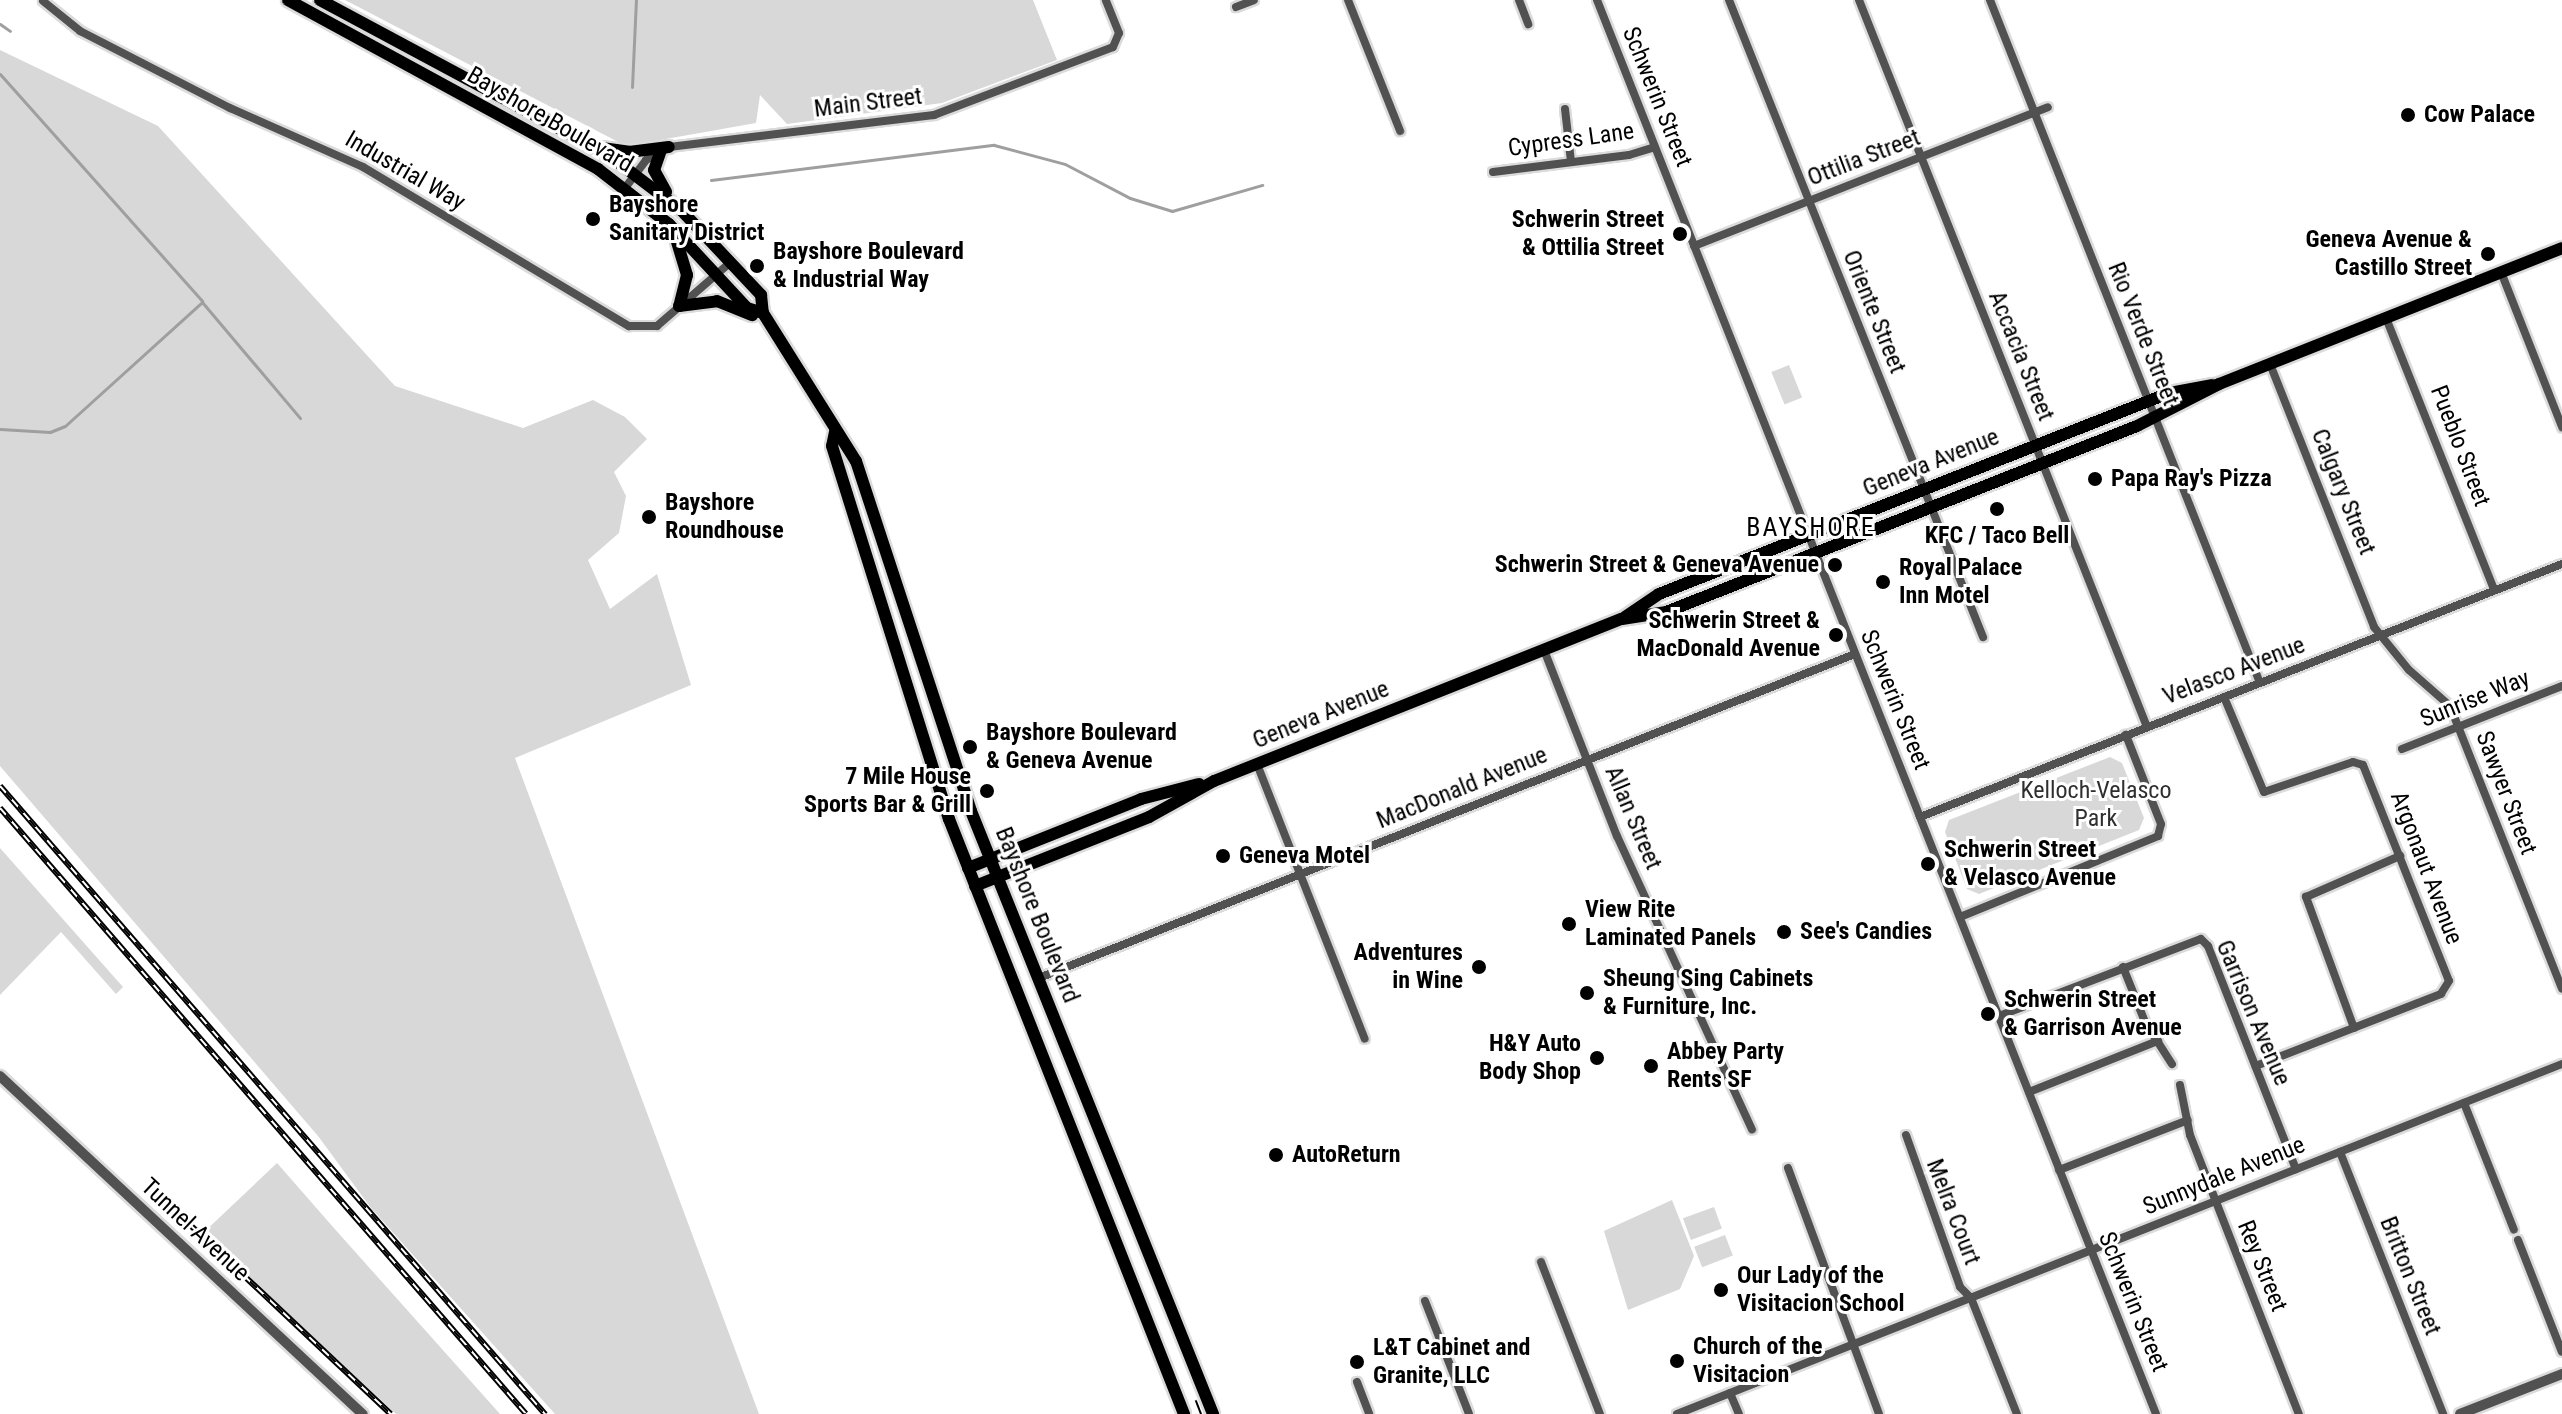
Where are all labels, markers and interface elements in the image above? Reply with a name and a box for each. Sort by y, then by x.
street label: Schwerin Street [1616,23,1698,171]
street label: Bayshore Boulevard [462,61,638,179]
street label: Main Street [812,82,924,124]
place label: Cow Palace [2424,101,2535,129]
marker: Cow Palace [2399,106,2417,124]
street label: Cypress Lane [1506,117,1636,163]
street label: Ottilia Street [1804,123,1924,193]
street label: Industrial Way [340,125,470,217]
place label: Bayshore Sanitary District [609,191,764,247]
place label: Schwerin Street & Ottilia Street [1512,206,1664,262]
marker: Bayshore Sanitary District [584,210,602,228]
marker: Schwerin Street & Ottilia Street [1671,225,1689,243]
place label: Geneva Avenue & Castillo Street [2306,226,2472,282]
place label: Bayshore Boulevard & Industrial Way [773,238,964,294]
marker: Geneva Avenue & Castillo Street [2479,245,2497,263]
street label: Oriente Street [1836,246,1912,378]
marker: Bayshore Boulevard & Industrial Way [748,257,766,275]
street label: Rio Verde Street [2101,258,2185,410]
street label: Accacia Street [1982,287,2060,425]
street label: Pueblo Street [2424,381,2496,511]
street label: Geneva Avenue [1859,423,2003,503]
street label: Calgary Street [2305,425,2381,559]
place label: Papa Ray's Pizza [2111,465,2272,493]
marker: Papa Ray's Pizza [2086,470,2104,488]
place label: Bayshore Roundhouse [665,489,784,545]
marker: KFC / Taco Bell [1988,500,2006,518]
marker: Bayshore Roundhouse [640,508,658,526]
district label: BAYSHORE [1746,512,1876,544]
place label: KFC / Taco Bell [1924,522,2070,550]
place label: Schwerin Street & Geneva Avenue [1495,551,1819,579]
place label: Royal Palace Inn Motel [1899,554,2022,610]
marker: Schwerin Street & Geneva Avenue [1826,556,1844,574]
marker: Royal Palace Inn Motel [1874,573,1892,591]
place label: Schwerin Street & MacDonald Avenue [1636,607,1820,663]
marker: Schwerin Street & MacDonald Avenue [1827,626,1845,644]
street label: Schwerin Street [1854,626,1936,774]
street label: Velasco Avenue [2159,631,2309,711]
street label: Sunrise Way [2416,664,2534,734]
street label: Geneva Avenue [1249,675,1393,755]
place label: Bayshore Boulevard & Geneva Avenue [986,719,1177,775]
street label: Sawyer Street [2469,727,2543,859]
marker: Bayshore Boulevard & Geneva Avenue [961,738,979,756]
street label: MacDonald Avenue [1372,741,1552,835]
street label: Allan Street [1598,762,1668,874]
place label: 7 Mile House Sports Bar & Grill [804,763,971,819]
park label: Kelloch-Velasco Park [2021,777,2171,833]
marker: 7 Mile House Sports Bar & Grill [978,782,996,800]
street label: Argonaut Avenue [2384,788,2468,948]
street label: Bayshore Boulevard [989,823,1085,1007]
place label: Schwerin Street & Velasco Avenue [1944,836,2116,892]
place label: Geneva Motel [1239,842,1370,870]
marker: Geneva Motel [1214,847,1232,865]
marker: Schwerin Street & Velasco Avenue [1919,855,1937,873]
place label: View Rite Laminated Panels [1585,896,1756,952]
marker: View Rite Laminated Panels [1560,915,1578,933]
place label: See's Candies [1800,918,1932,946]
marker: See's Candies [1775,923,1793,941]
street label: Garrison Avenue [2209,936,2297,1090]
place label: Adventures in Wine [1354,939,1463,995]
marker: Adventures in Wine [1470,958,1488,976]
place label: Sheung Sing Cabinets & Furniture, Inc. [1603,965,1813,1021]
marker: Sheung Sing Cabinets & Furniture, Inc. [1578,984,1596,1002]
place label: Schwerin Street & Garrison Avenue [2004,986,2182,1042]
marker: Schwerin Street & Garrison Avenue [1979,1005,1997,1023]
place label: H&Y Auto Body Shop [1479,1030,1581,1086]
place label: Abbey Party Rents SF [1667,1038,1784,1094]
marker: H&Y Auto Body Shop [1588,1049,1606,1067]
marker: Abbey Party Rents SF [1642,1057,1660,1075]
street label: Sunnydale Avenue [2139,1130,2309,1222]
place label: AutoReturn [1292,1141,1401,1169]
marker: AutoReturn [1267,1146,1285,1164]
street label: Melra Court [1920,1155,1986,1269]
street label: Tunnel Avenue [135,1173,255,1287]
street label: Britton Street [2373,1213,2447,1339]
street label: Rey Street [2231,1216,2293,1316]
street label: Schwerin Street [2092,1228,2174,1376]
place label: Our Lady of the Visitacion School [1737,1262,1905,1318]
marker: Our Lady of the Visitacion School [1712,1281,1730,1299]
place label: Church of the Visitacion [1693,1333,1822,1389]
place label: L&T Cabinet and Granite, LLC [1373,1334,1531,1390]
marker: Church of the Visitacion [1668,1352,1686,1370]
marker: L&T Cabinet and Granite, LLC [1348,1353,1366,1371]

